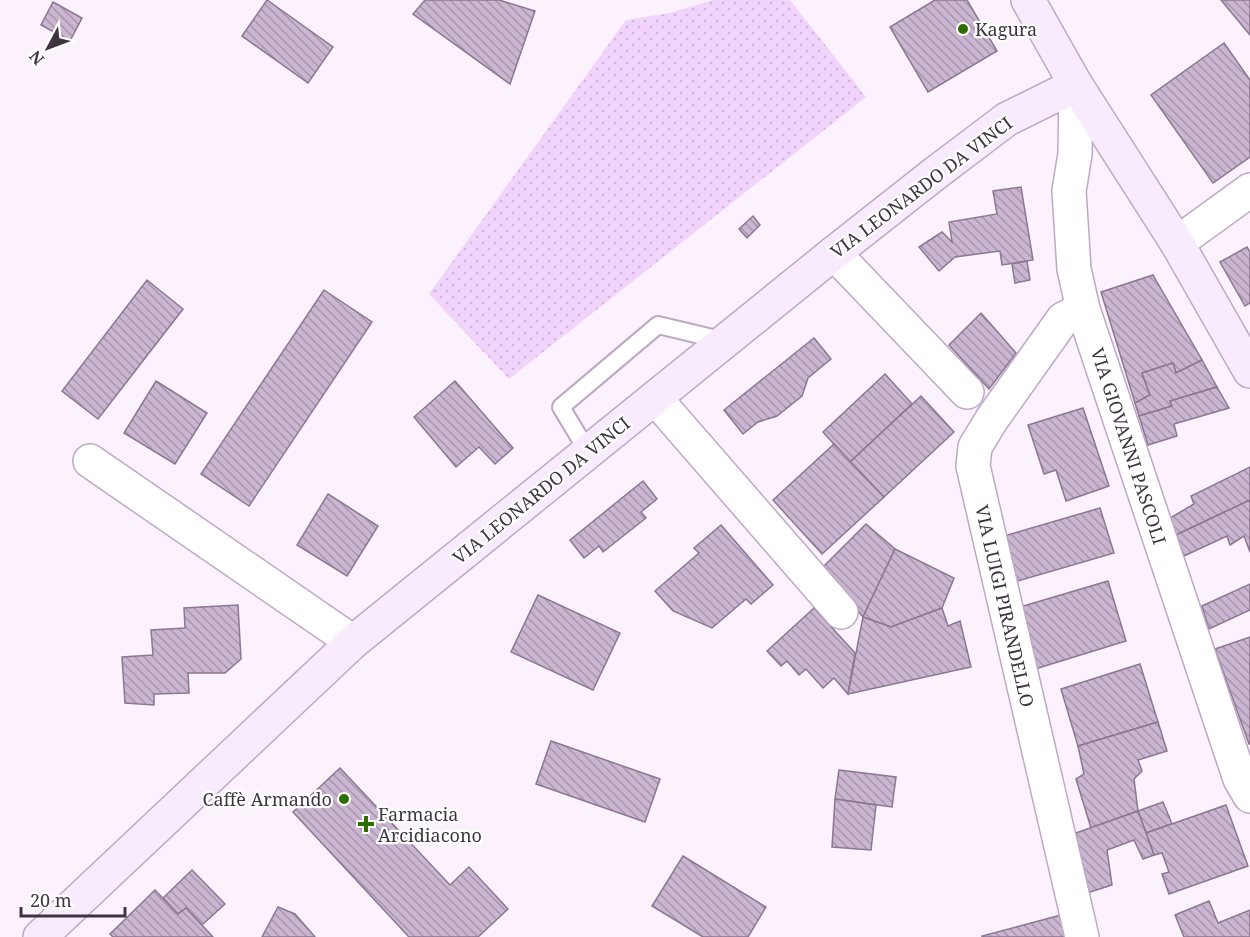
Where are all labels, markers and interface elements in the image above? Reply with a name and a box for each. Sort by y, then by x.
place label: Kagura [975,17,1037,41]
north arrow [18,18,78,78]
marker: Kagura [956,22,970,36]
text: N [24,46,49,70]
street label: VIA LEONARDO DA VINCI [825,111,1017,263]
street label: VIA GIOVANNI PASCOLI [1086,345,1172,547]
street label: VIA LEONARDO DA VINCI [447,411,635,569]
street label: VIA LUIGI PIRANDELLO [970,503,1040,709]
place label: Caffè Armando [202,787,332,811]
marker: Caffè Armando [337,792,351,806]
place label: Farmacia Arcidiacono [378,802,482,847]
marker: Farmacia Arcidiacono [359,817,373,831]
scale bar [21,880,124,918]
text: 20 m [30,888,72,912]

